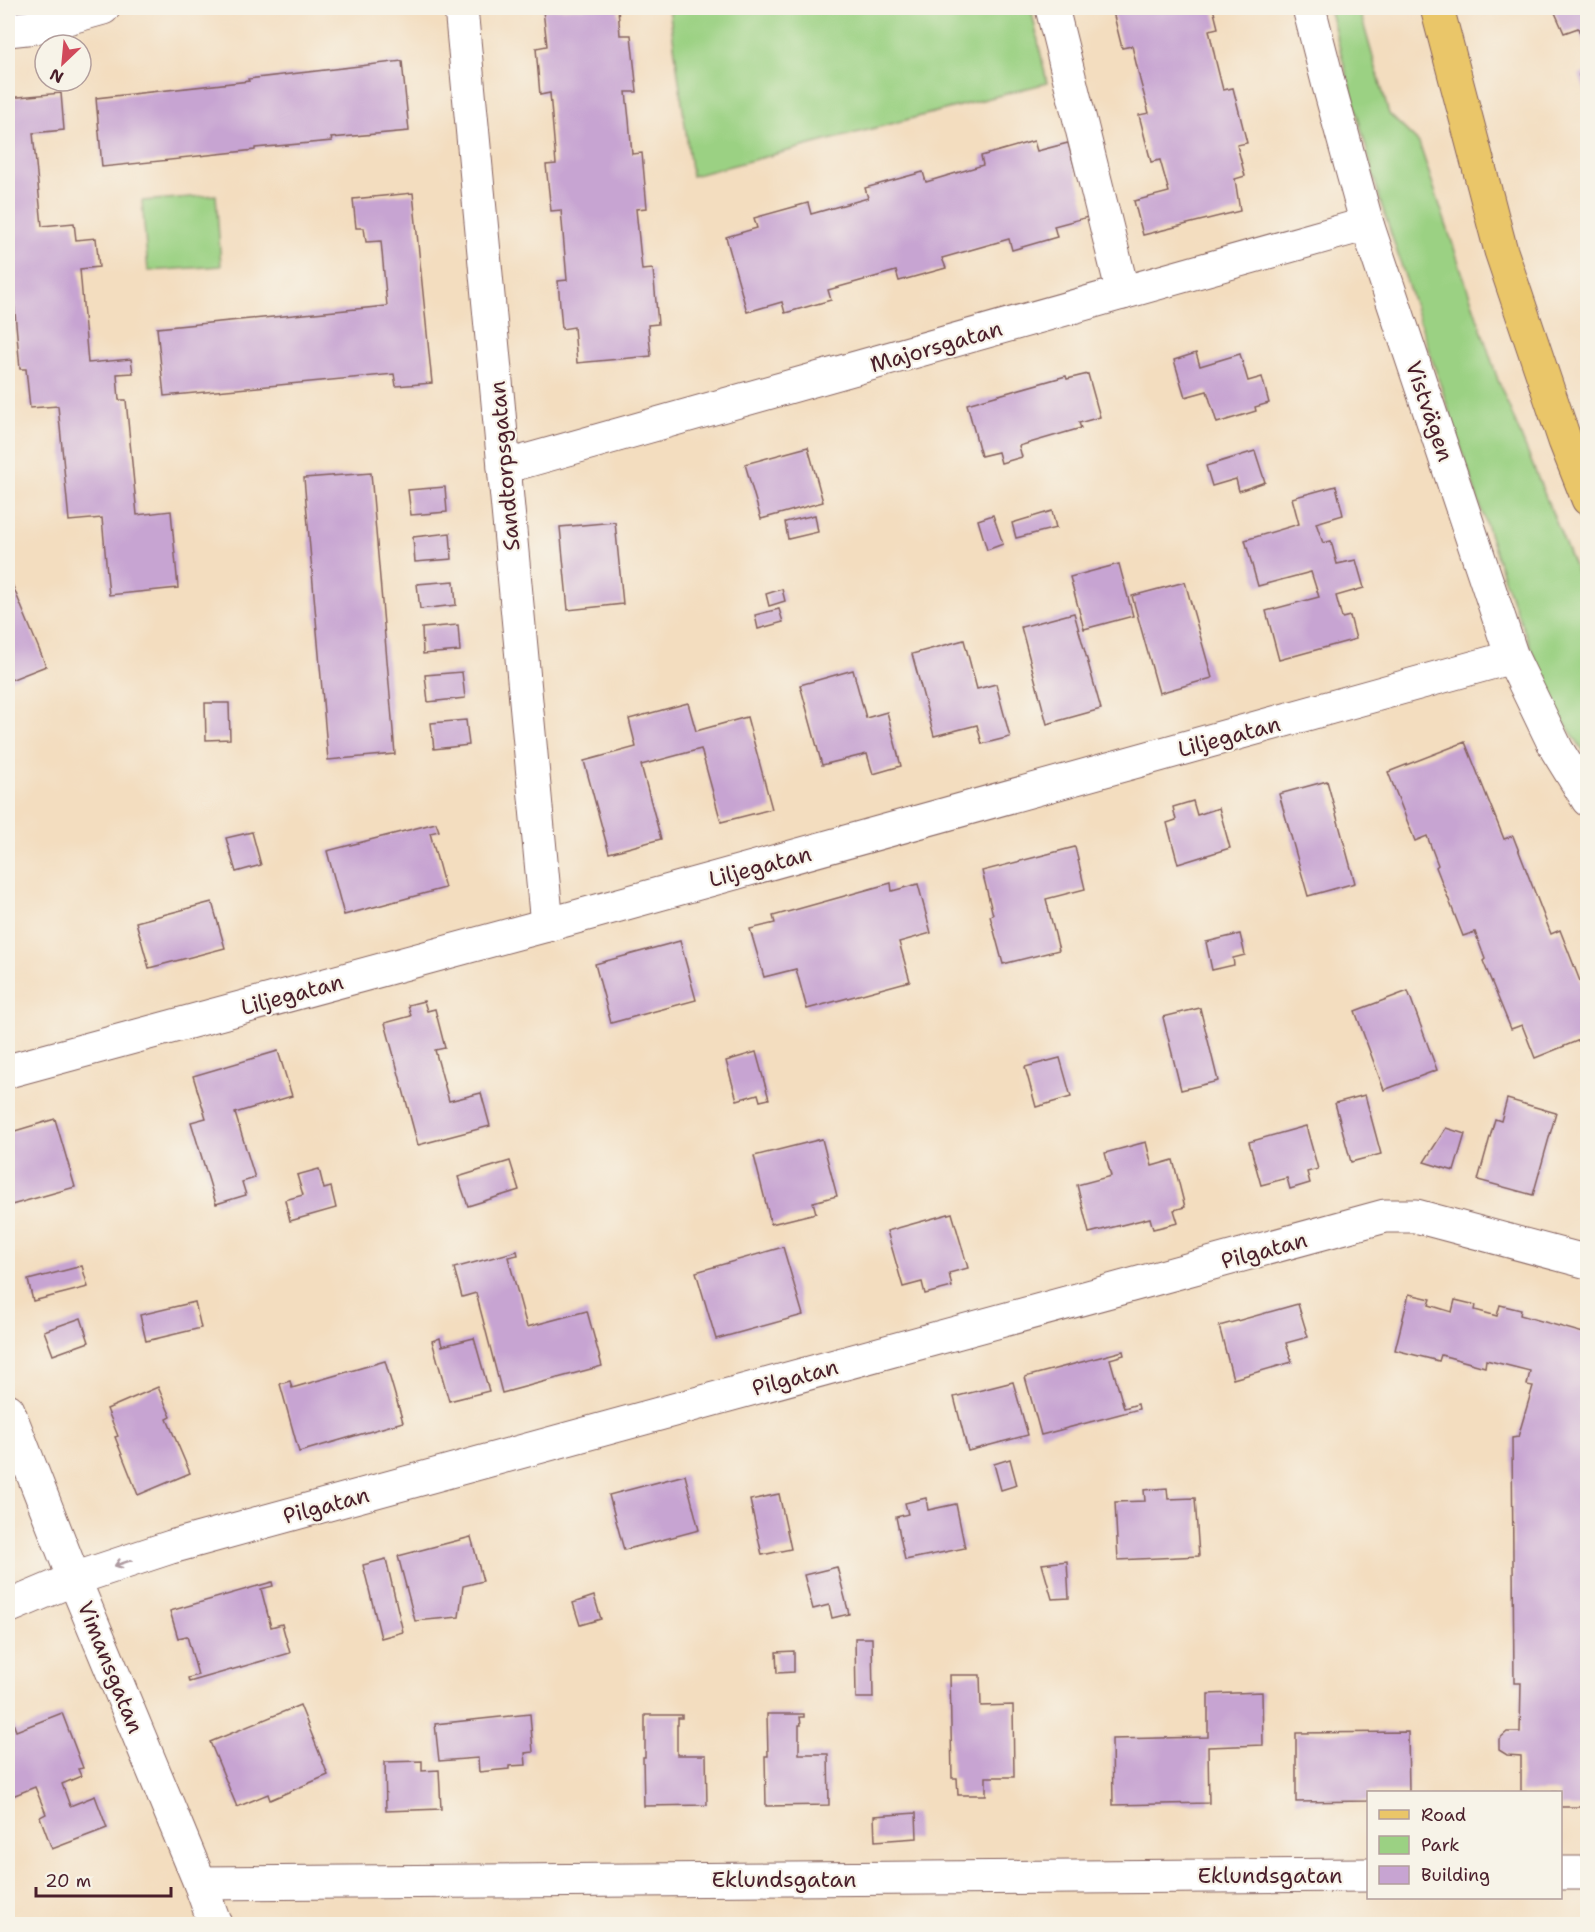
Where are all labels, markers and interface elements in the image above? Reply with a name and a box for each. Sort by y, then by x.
north arrow [33,33,93,93]
text: N [46,64,67,88]
street label: Majorsgatan [867,314,1006,379]
street label: Vistvägen [1399,357,1460,465]
street label: Sandtorpsgatan [483,380,526,552]
street label: Liljegatan [1175,709,1284,764]
street label: Liljegatan [706,839,815,894]
street label: Liljegatan [238,967,347,1022]
street label: Pilgatan [1218,1225,1310,1276]
street label: Pilgatan [749,1352,841,1403]
street label: Pilgatan [280,1480,372,1531]
one-way arrow [114,1558,133,1569]
street label: Vimansgatan [71,1597,150,1738]
legend [1367,1791,1562,1899]
text: Road [1421,1803,1466,1827]
text: Park [1421,1833,1460,1857]
scale bar [36,1860,171,1898]
street label: Eklundsgatan [1197,1861,1343,1890]
text: Building [1421,1863,1490,1887]
street label: Eklundsgatan [711,1865,857,1894]
text: 20 m [45,1869,91,1893]

